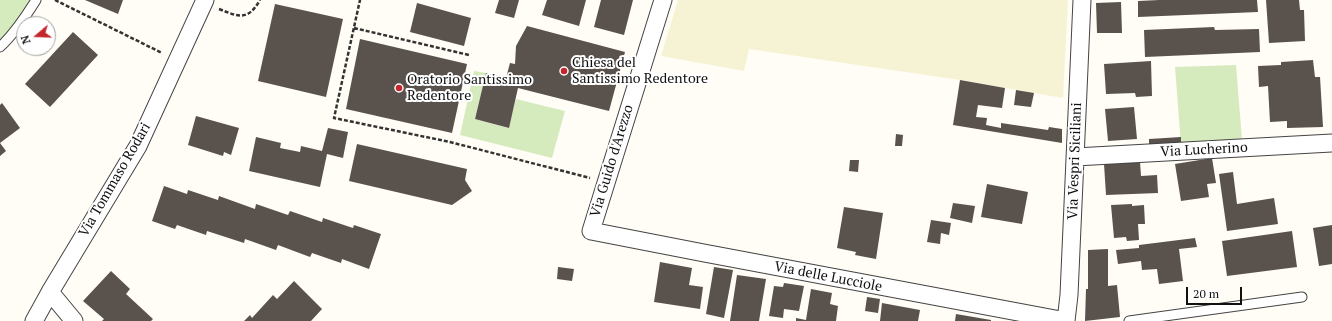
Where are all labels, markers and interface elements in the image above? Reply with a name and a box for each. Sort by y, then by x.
north arrow [16,16,56,56]
text: N [18,33,34,46]
place label: Chiesa del Santissimo Redentore [572,55,708,88]
marker: Chiesa del Santissimo Redentore [559,66,569,76]
place label: Oratorio Santissimo Redentore [407,72,532,104]
marker: Oratorio Santissimo Redentore [394,83,404,93]
street label: Via Vespri Siciliani [1065,102,1085,220]
street label: Via Guido d'Arezzo [587,103,637,219]
street label: Via Tommaso Rodari [75,120,155,240]
street label: Via Lucherino [1160,139,1248,161]
street label: Via delle Lucciole [773,258,883,296]
scale bar [1188,279,1244,305]
text: 20 m [1193,286,1219,301]

